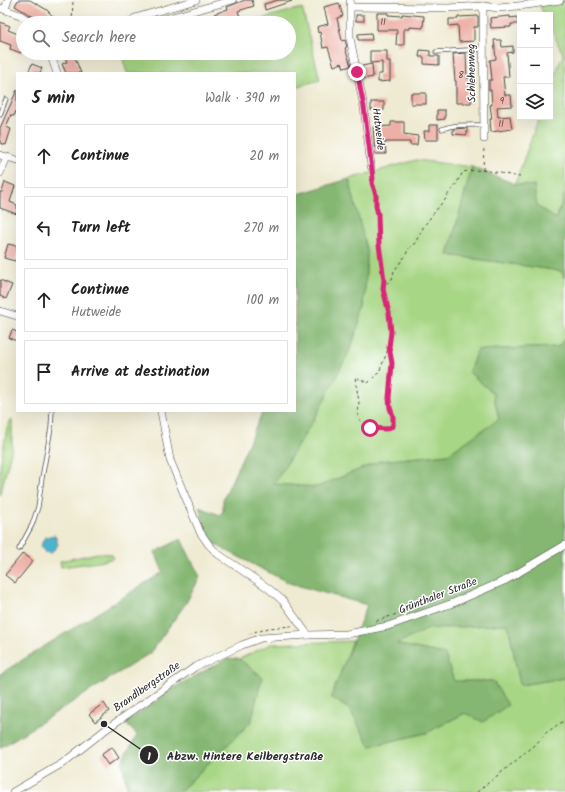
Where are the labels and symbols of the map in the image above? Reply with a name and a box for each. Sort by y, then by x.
house number: 11 [380,15,386,30]
street label: Schlehenweg [462,44,482,102]
route end [348,63,366,81]
house number: 8 [458,68,464,83]
house number: 9 [500,94,505,109]
street label: Hutweide [366,107,390,151]
house number: 11 [498,117,504,132]
route start [361,419,379,437]
street label: Grünthaler Straße [396,573,480,619]
street label: Brandlbergstraße [110,657,184,717]
callout: Abzw. Hintere Keilbergstraße [139,743,331,767]
text: 1 [147,747,151,766]
text: Abzw. Hintere Keilbergstraße [167,747,323,766]

